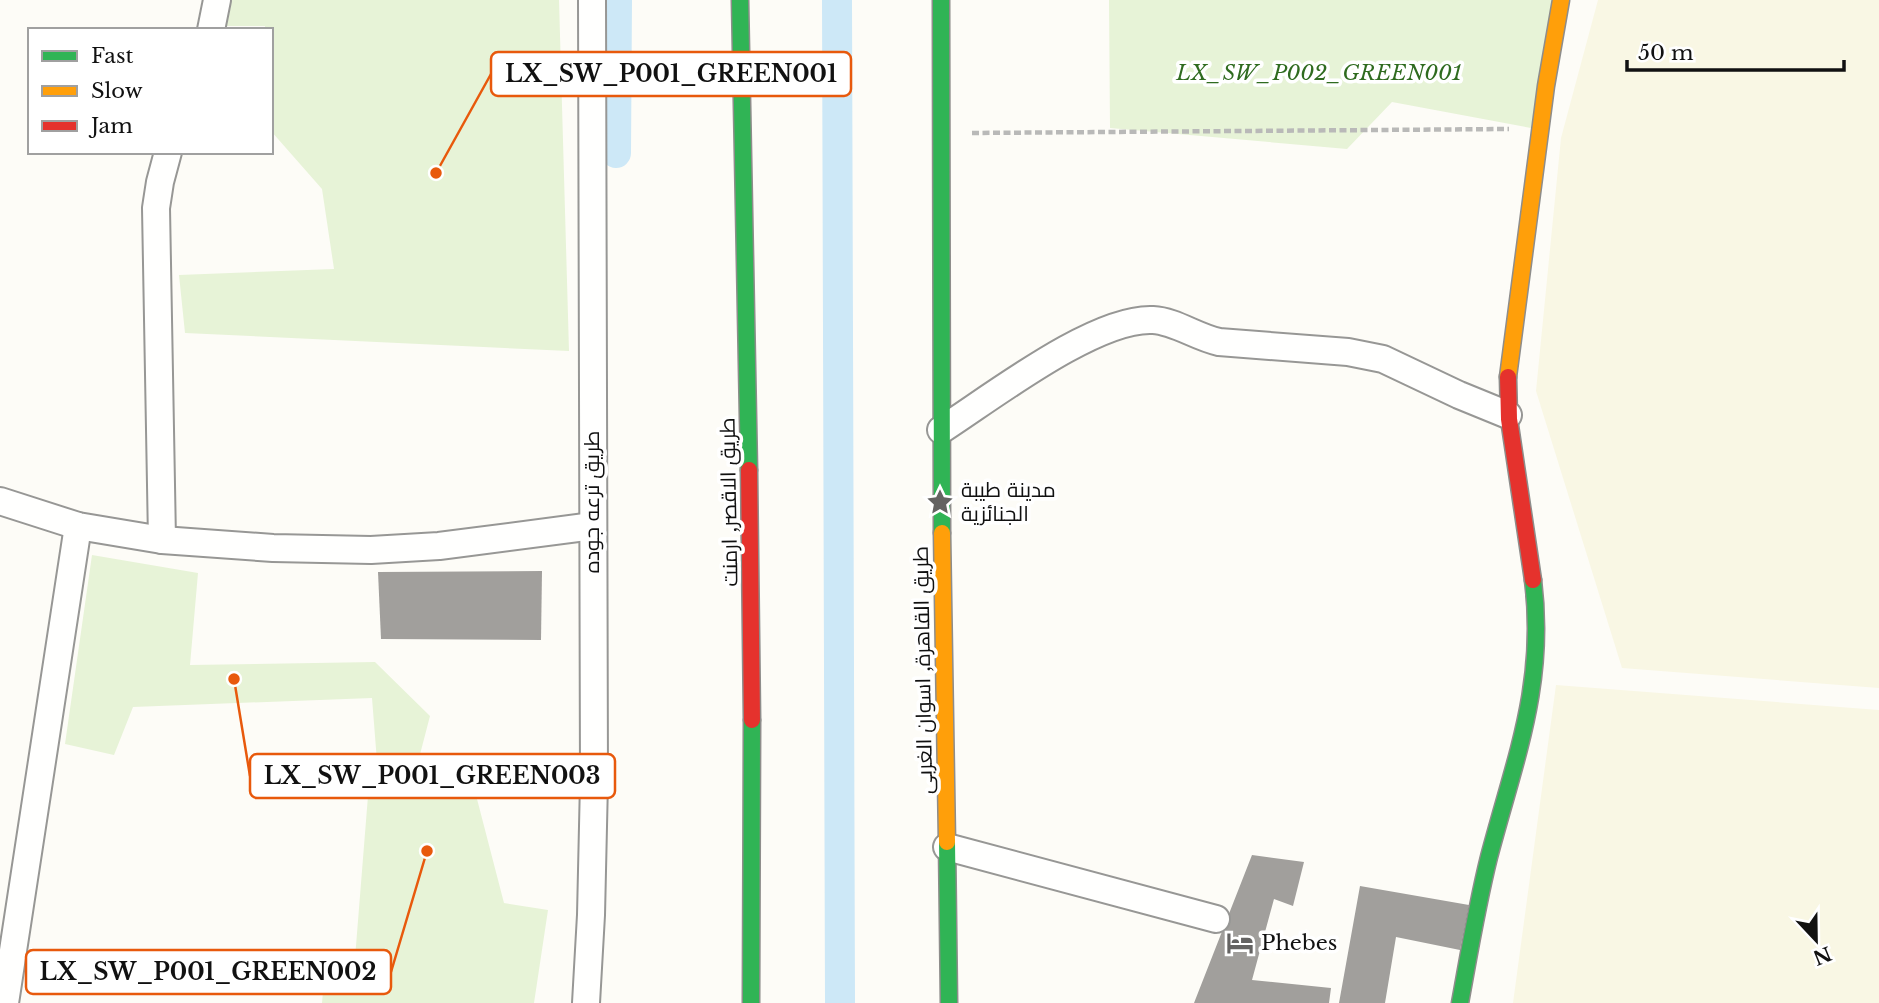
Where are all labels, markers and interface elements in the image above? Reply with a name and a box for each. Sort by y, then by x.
legend [28,28,273,154]
scale bar [1627,28,1844,72]
text: 50 m [1638,40,1694,66]
text: Fast [91,43,133,69]
callout: LX_SW_P001_GREEN001 [491,52,851,96]
text: LX_SW_P001_GREEN001 [505,60,837,88]
park label: LX_SW_P002_GREEN001 [1175,60,1462,86]
text: Slow [91,78,143,104]
text: Jam [88,113,133,139]
street label: طريق الاقصر, ارمنت [715,417,743,587]
street label: طريق ترعه جوده [579,431,605,573]
place label: مدينة طيبة الجنائزية [961,477,1056,527]
place icon: مدينة طيبة الجنائزية [925,487,955,517]
street label: طريق القاهرة, اسوان الغربى [908,546,938,794]
callout: LX_SW_P001_GREEN003 [250,754,615,798]
text: LX_SW_P001_GREEN003 [264,762,600,790]
north arrow [1781,905,1851,975]
hotel icon: Phebes [1225,928,1255,958]
place label: Phebes [1261,930,1337,956]
text: N [1809,941,1835,969]
callout: LX_SW_P001_GREEN002 [26,950,391,994]
text: LX_SW_P001_GREEN002 [40,958,376,986]

